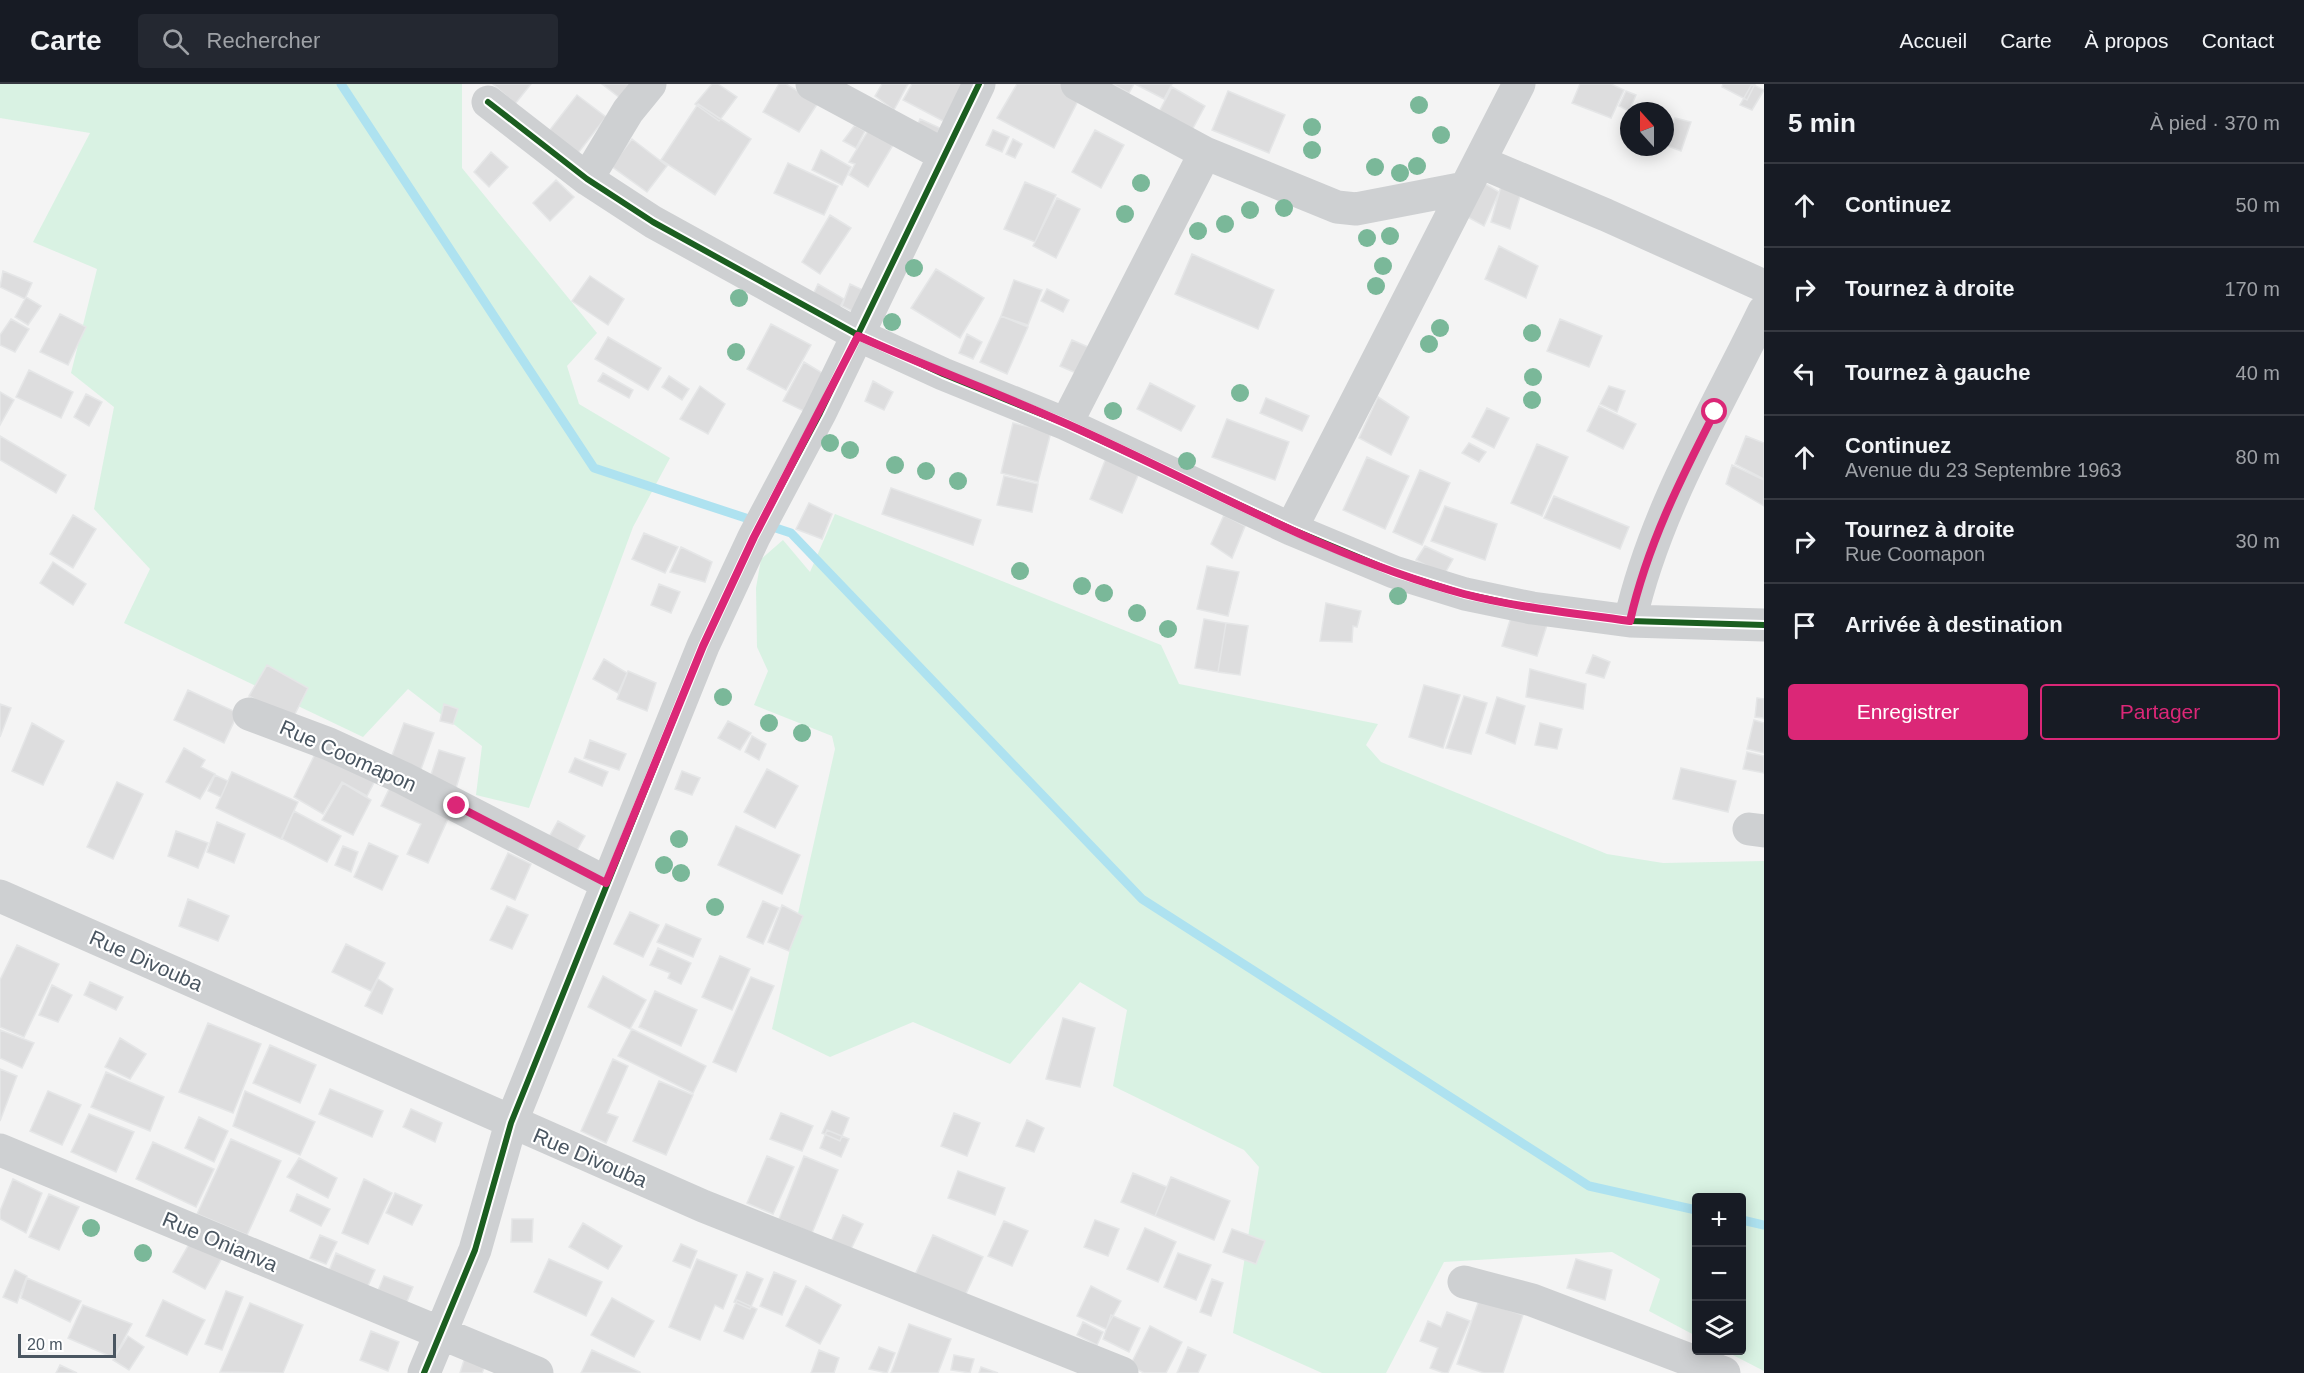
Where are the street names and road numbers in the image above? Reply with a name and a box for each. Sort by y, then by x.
street label: Rue Coomapon [276,715,420,796]
street label: Rue Divouba [86,925,207,996]
street label: Rue Divouba [530,1123,651,1192]
street label: Rue Onianva [159,1207,281,1276]

